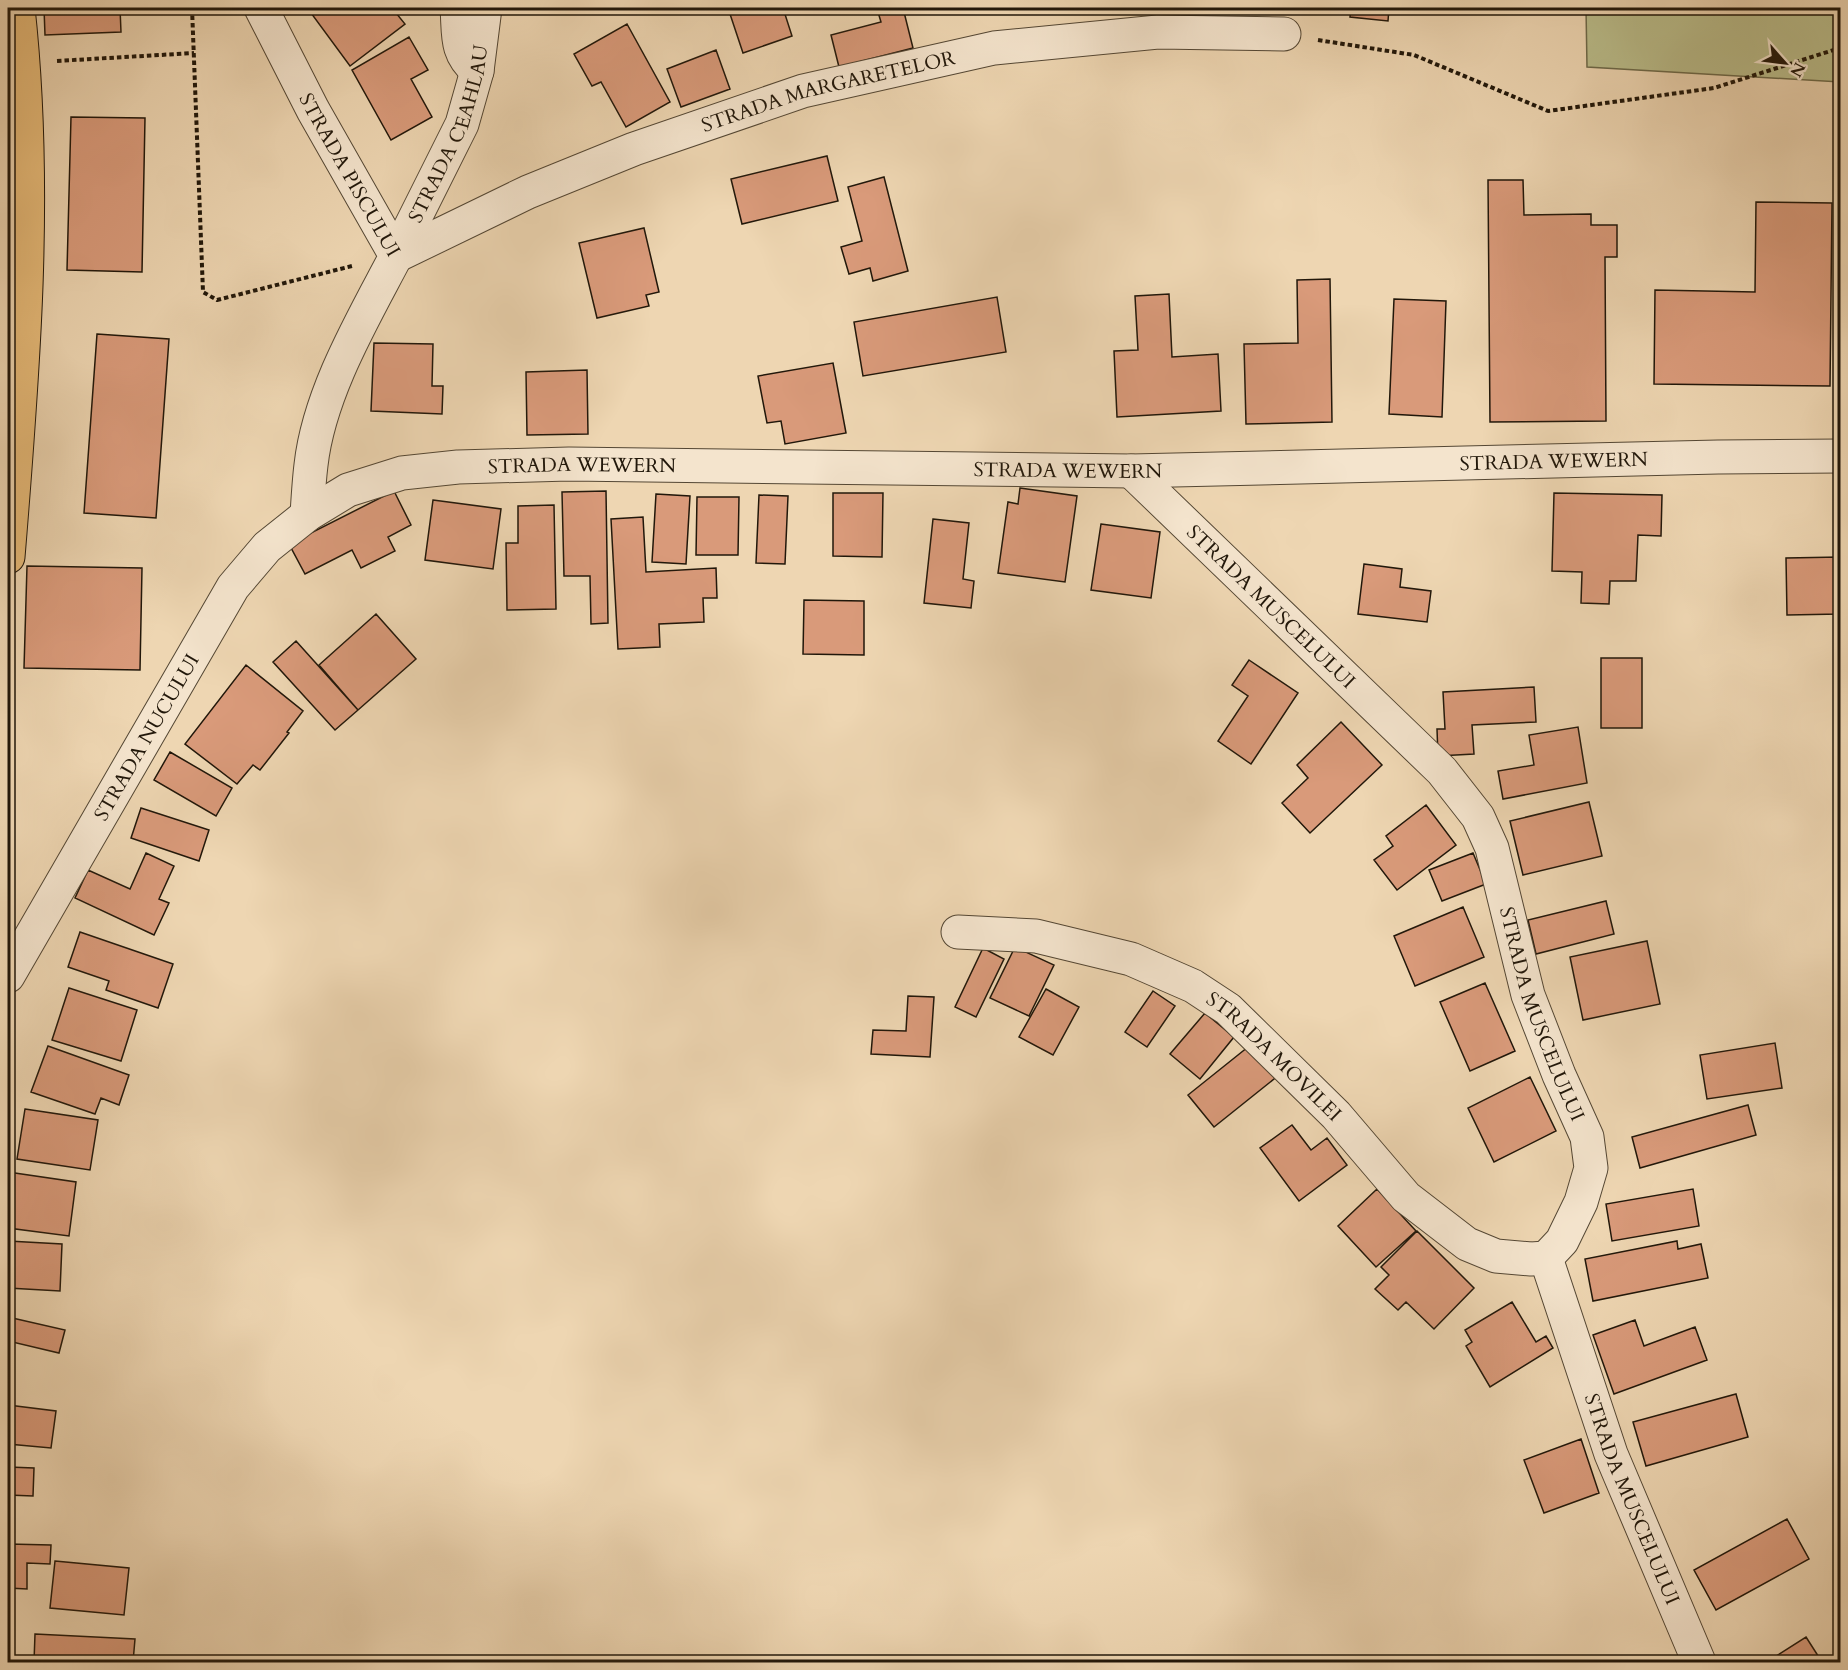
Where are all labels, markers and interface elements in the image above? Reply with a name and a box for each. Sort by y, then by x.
north arrow [1755,33,1815,93]
street label: STRADA CEAHLAU [401,43,494,227]
street label: STRADA MARGARETELOR [698,44,958,138]
text: N [1784,58,1810,81]
street label: STRADA PISCULUI [293,88,407,262]
street label: STRADA WEWERN [1459,445,1648,477]
street label: STRADA WEWERN [487,450,676,480]
street label: STRADA WEWERN [973,456,1162,485]
street label: STRADA MUSCELULUI [1181,518,1362,694]
street label: STRADA NUCULUI [87,649,205,826]
street label: STRADA MUSCELULUI [1493,904,1591,1125]
street label: STRADA MOVILEI [1201,985,1348,1127]
street label: STRADA MUSCELULUI [1578,1390,1687,1609]

